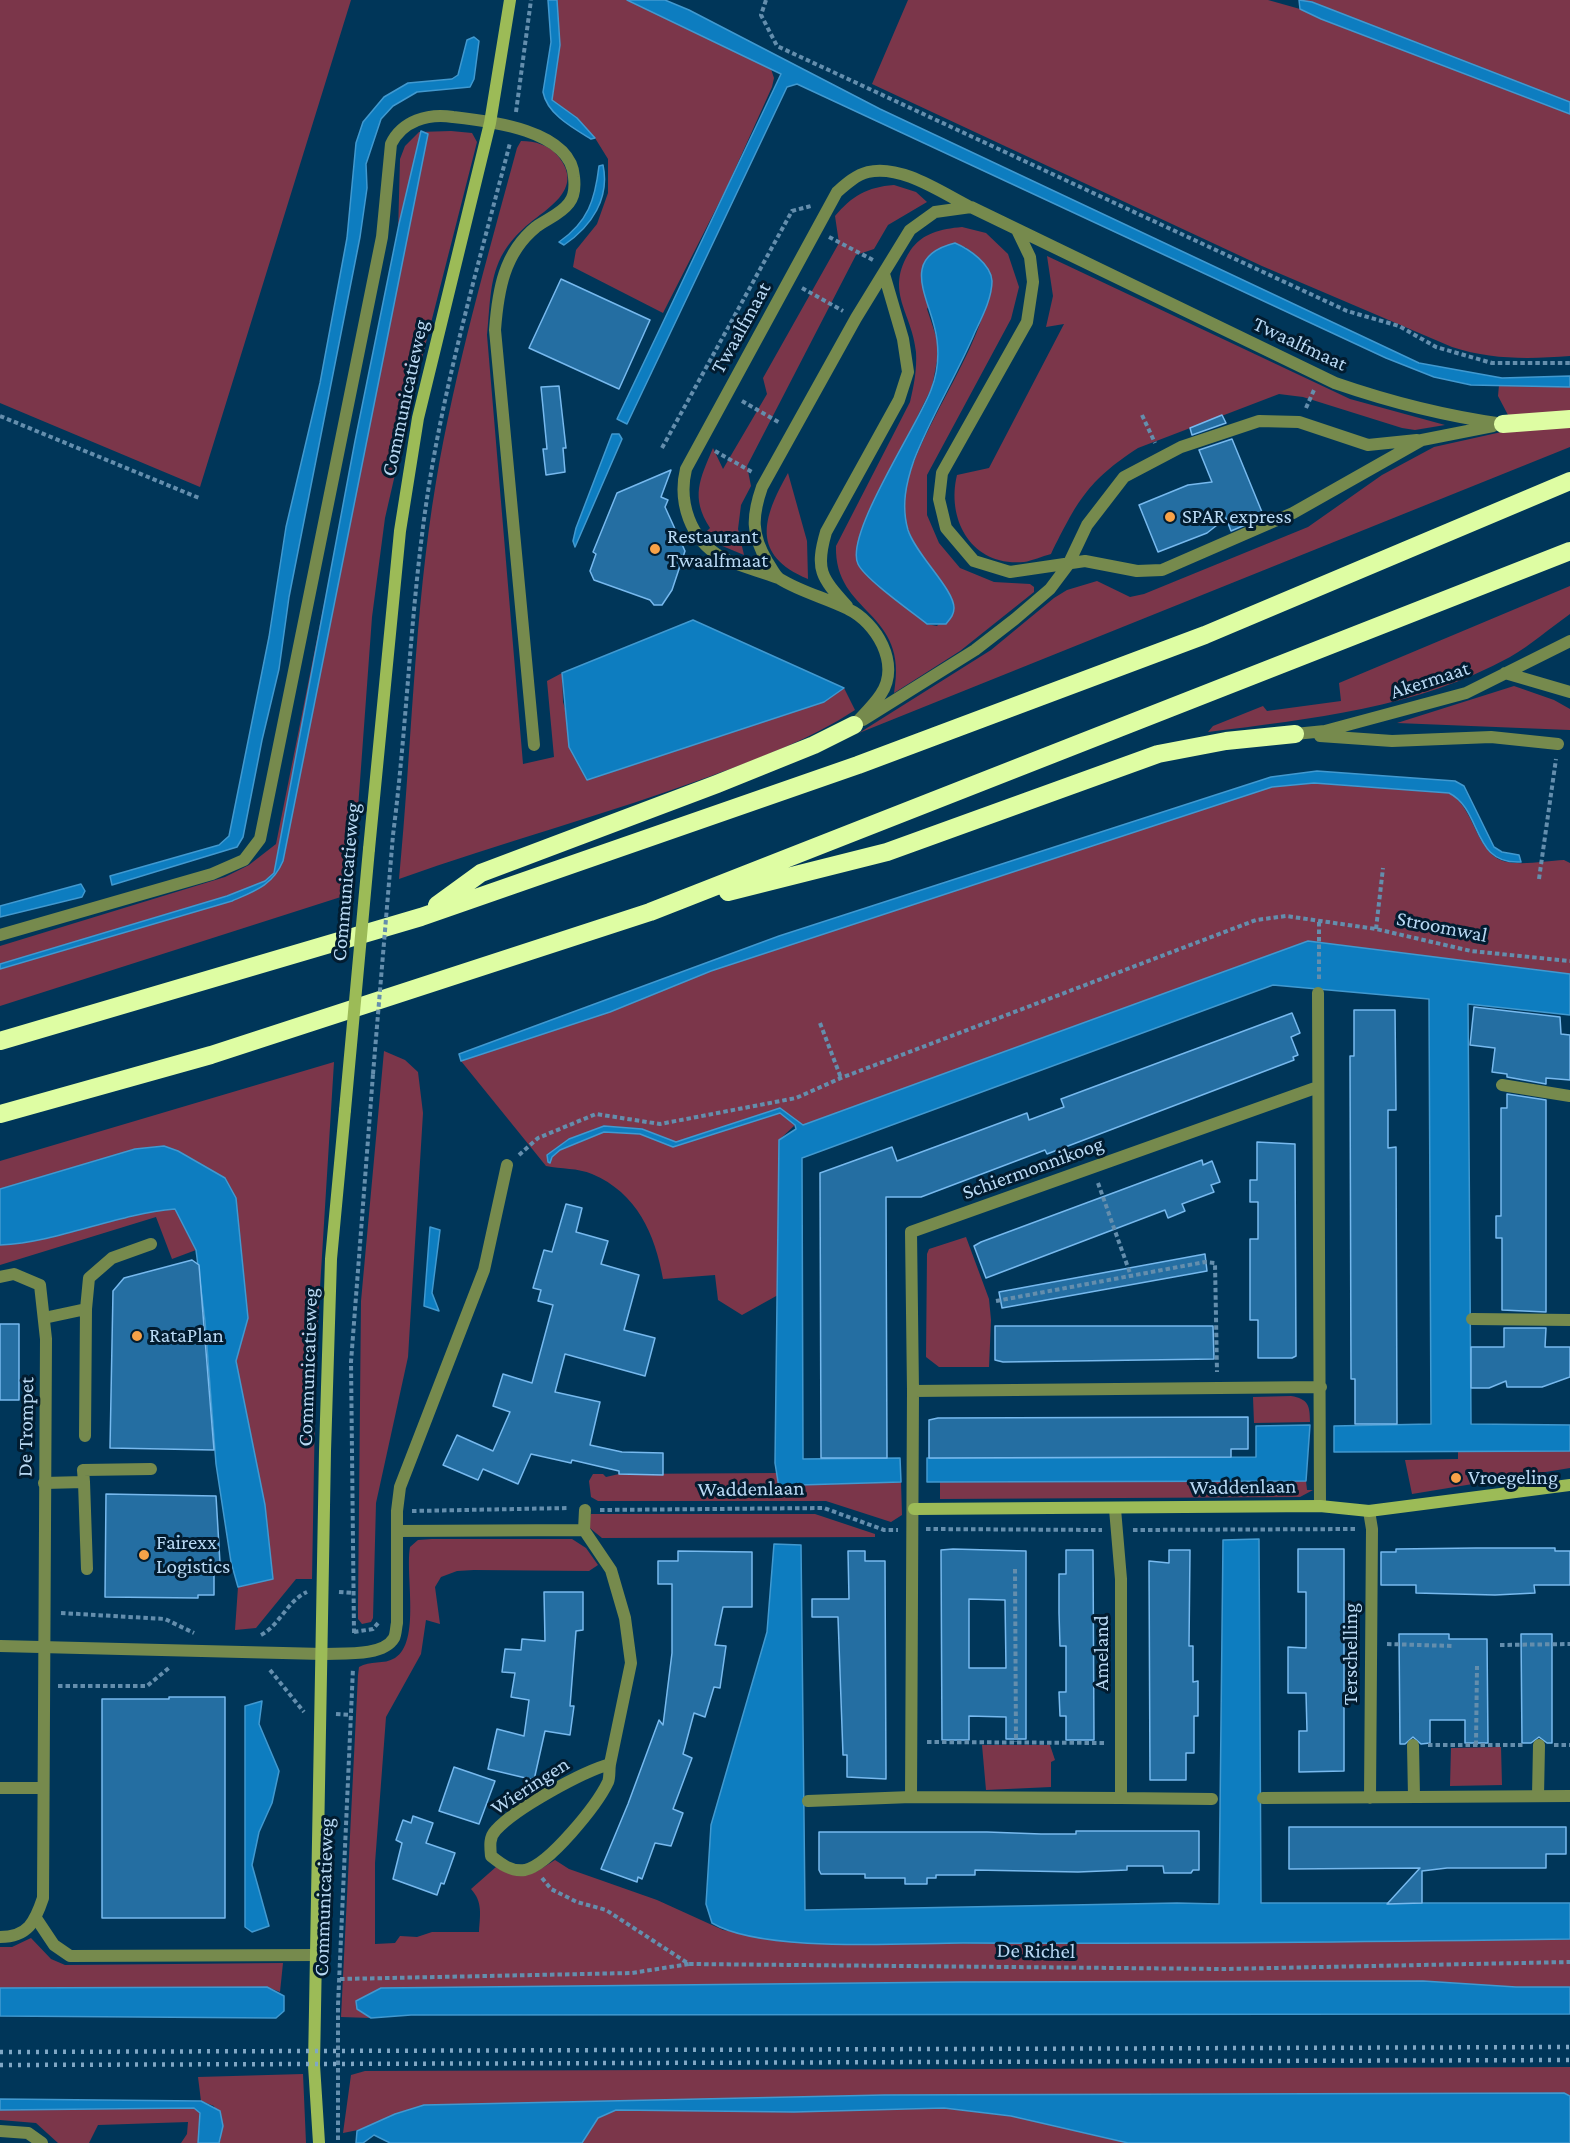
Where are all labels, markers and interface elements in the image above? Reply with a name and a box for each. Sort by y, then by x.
street label: Twaalfmaat [705,278,777,378]
street label: Twaalfmaat [1249,311,1351,377]
street label: Communicatieweg [376,318,434,478]
place label: SPAR express [1182,504,1292,530]
marker: SPAR express [1163,510,1177,524]
place label: Restaurant Twaalfmaat [667,524,768,574]
marker: Restaurant Twaalfmaat [648,542,662,556]
street label: Akermaat [1387,655,1473,705]
street label: Communicatieweg [327,802,365,962]
street label: Stroomwal [1394,906,1490,948]
street label: Schiermonnikoog [959,1131,1107,1205]
street label: Communicatieweg [293,1287,323,1447]
place label: RataPlan [149,1323,224,1349]
marker: RataPlan [130,1329,144,1343]
street label: De Trompet [13,1377,39,1477]
place label: Vroegeling [1468,1465,1558,1491]
marker: Vroegeling [1449,1471,1463,1485]
street label: Waddenlaan [1189,1473,1297,1501]
street label: Waddenlaan [697,1475,805,1503]
place label: Fairexx Logistics [156,1530,230,1580]
marker: Fairexx Logistics [137,1548,151,1562]
street label: Terschelling [1338,1603,1364,1705]
street label: Ameland [1089,1615,1115,1691]
street label: Wieringen [486,1751,574,1821]
street label: Communicatieweg [309,1817,339,1977]
street label: De Richel [996,1938,1076,1964]

